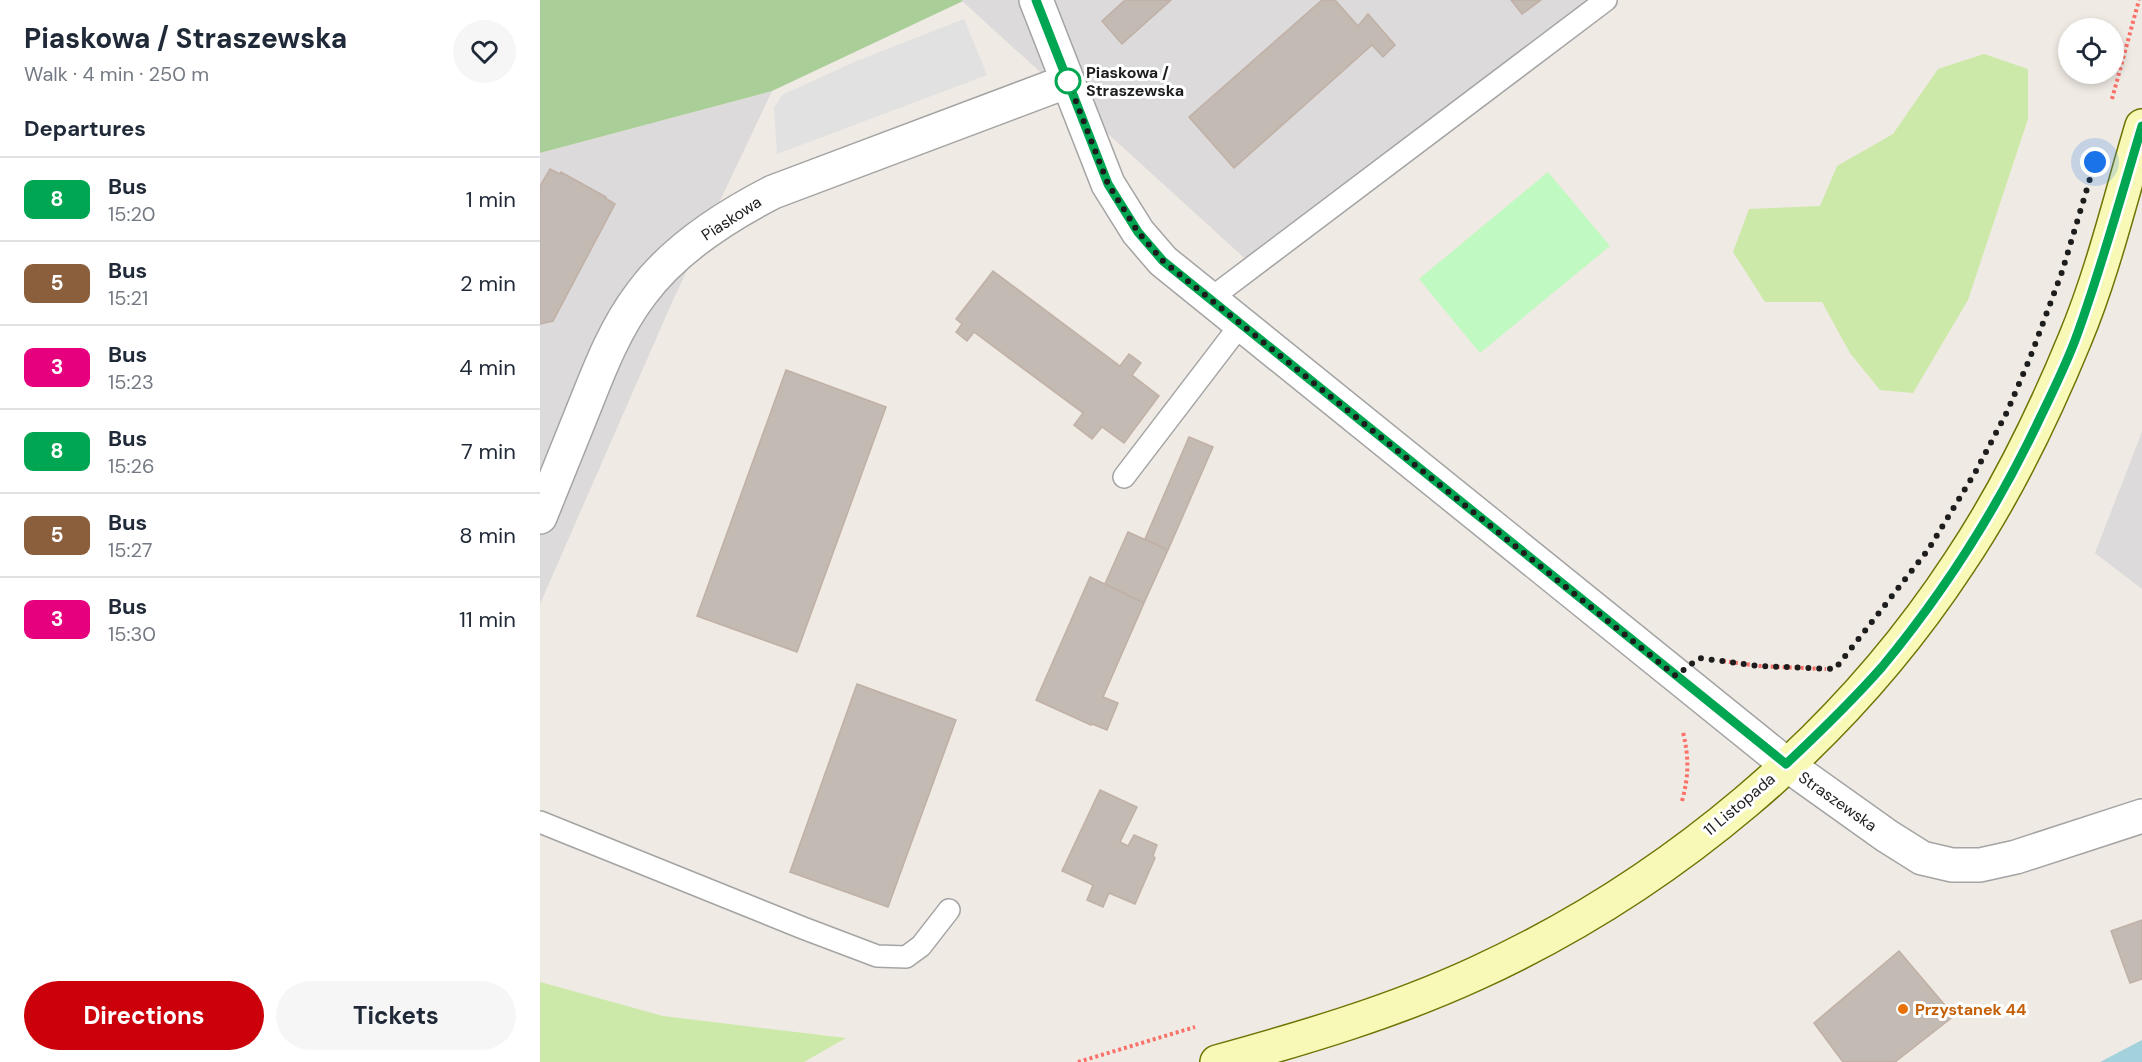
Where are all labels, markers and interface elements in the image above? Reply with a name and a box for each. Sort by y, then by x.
map controls [2058,18,2124,84]
button: locate [2058,18,2124,84]
text: Piaskowa / Straszewska [24,20,347,57]
button: heart [453,20,516,83]
text: Walk · 4 min · 250 m [24,61,209,87]
place label: Piaskowa / Straszewska [1086,62,1184,101]
marker: Piaskowa / Straszewska [1055,68,1081,94]
text: Departures [24,114,146,143]
your location [2080,147,2110,177]
text: Bus [108,172,147,201]
text: 8 [50,185,64,213]
text: 1 min [466,185,516,214]
street label: Piaskowa [697,191,765,246]
text: 15:20 [108,201,155,227]
text: Bus [108,256,147,285]
text: 5 [50,269,64,297]
text: 2 min [460,269,516,298]
text: 15:21 [108,285,148,311]
text: Bus [108,340,147,369]
text: 3 [51,353,63,381]
text: 4 min [459,353,516,382]
text: 15:23 [108,369,154,395]
text: Bus [108,424,147,453]
text: 8 [50,437,64,465]
text: 7 min [461,437,516,466]
text: 15:26 [108,453,155,479]
text: Bus [108,508,147,537]
text: 5 [50,521,64,549]
text: 8 min [459,521,516,550]
text: 15:27 [108,537,152,563]
text: Bus [108,592,147,621]
text: 3 [51,605,63,633]
text: 11 min [459,605,516,634]
text: 15:30 [108,621,156,647]
street label: Straszewska [1794,767,1881,836]
street label: 11 Listopada [1699,768,1779,840]
button: Directions [24,981,264,1050]
button: Tickets [276,981,516,1050]
place label: Przystanek 44 [1915,999,2026,1020]
marker: Przystanek 44 [1896,1002,1910,1016]

